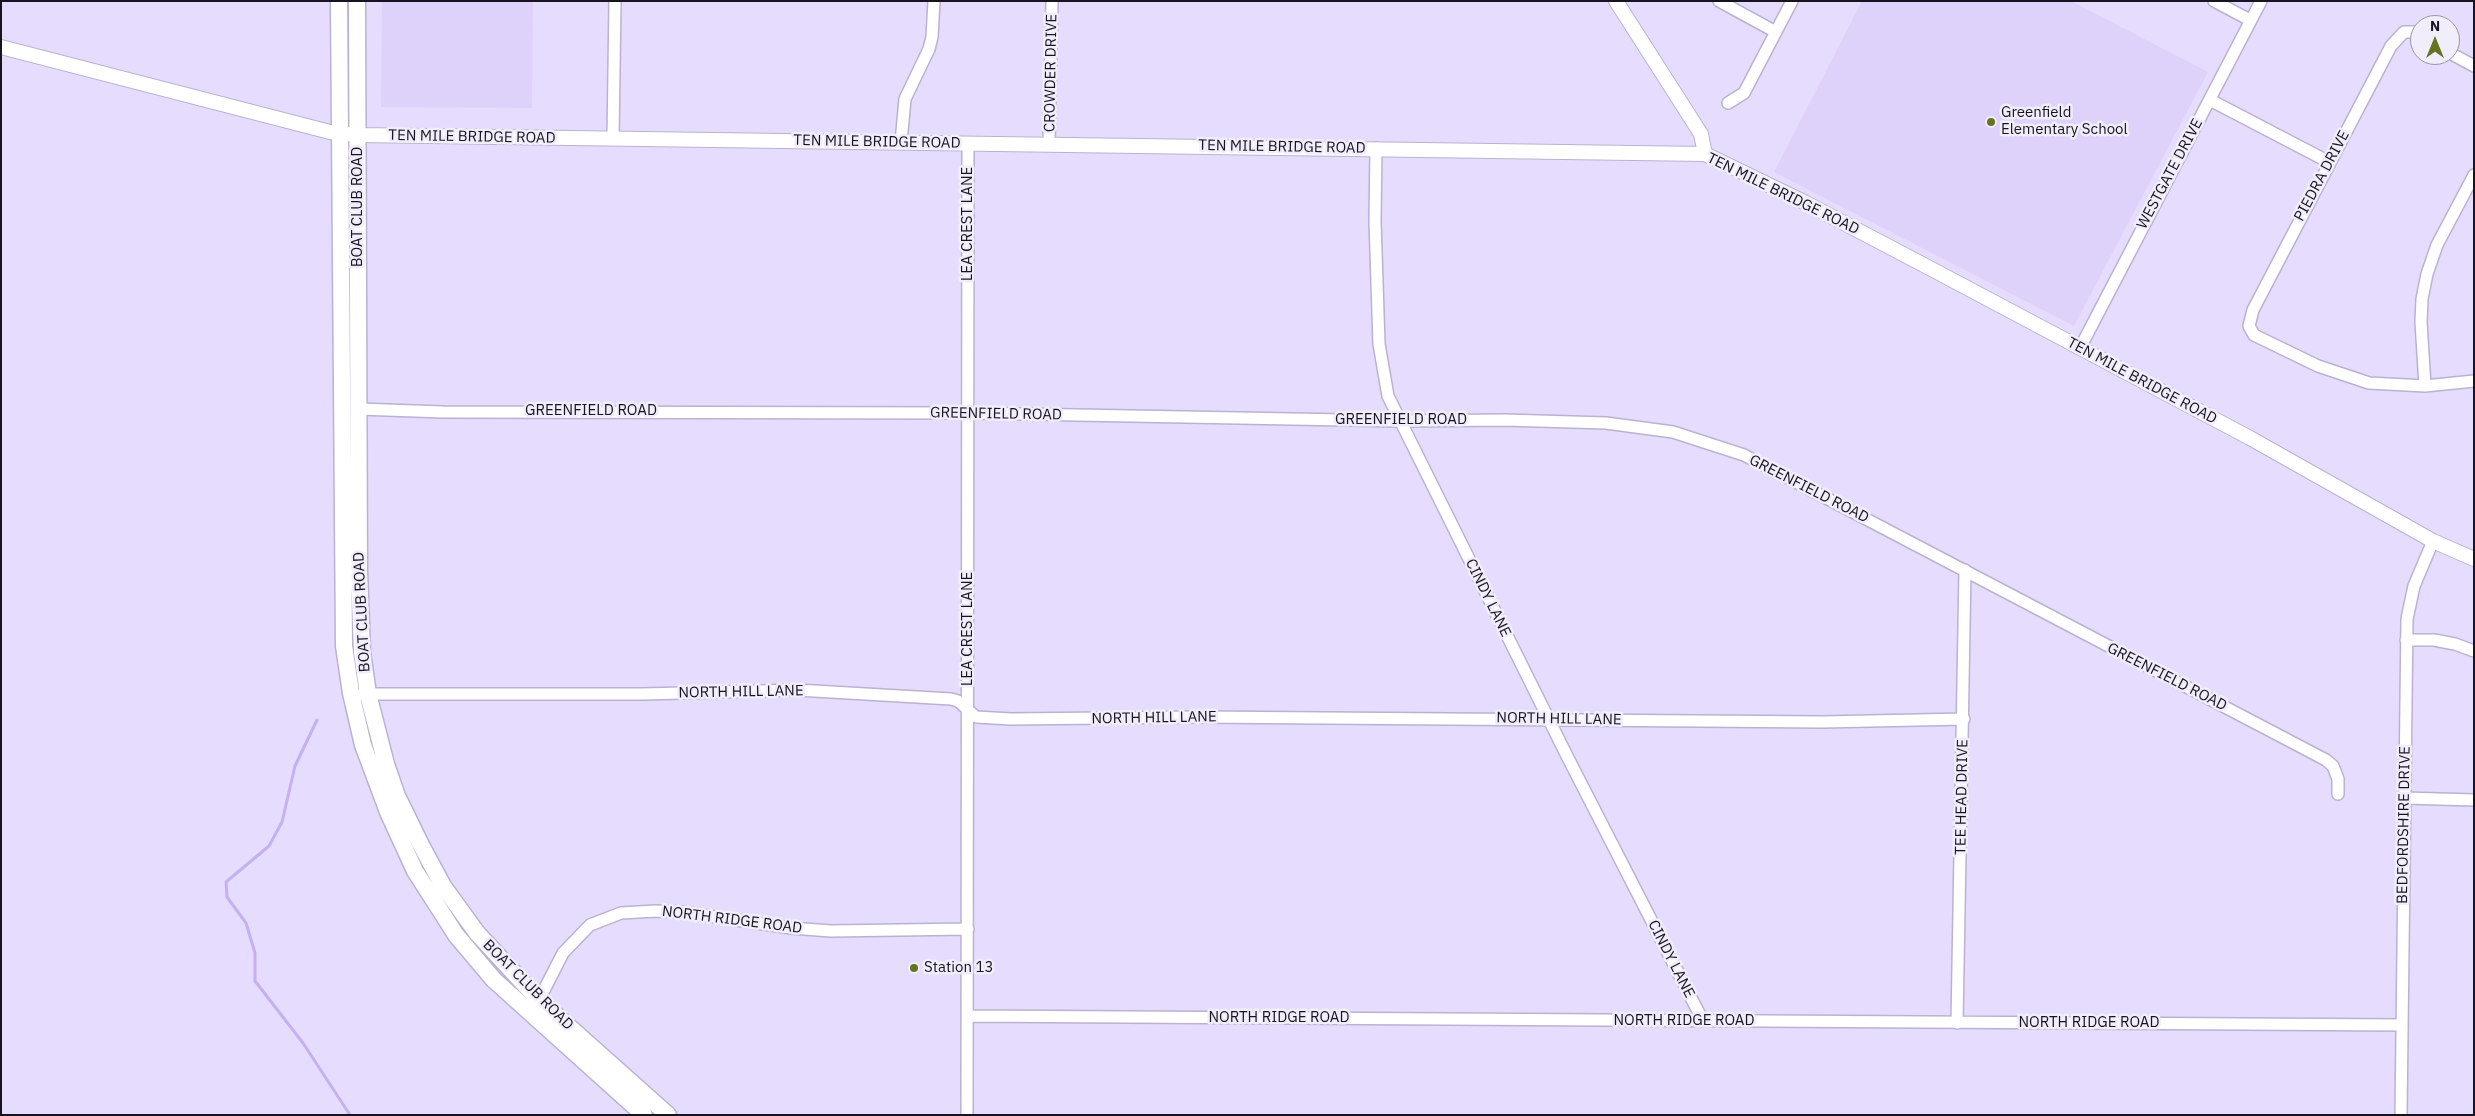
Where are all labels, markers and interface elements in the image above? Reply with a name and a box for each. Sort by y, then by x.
street label: CROWDER DRIVE [1041,14,1061,132]
north arrow [2410,15,2460,65]
text: N [2430,17,2440,35]
place label: Greenfield Elementary School [2001,104,2128,139]
marker: Greenfield Elementary School [1985,116,1997,128]
street label: WESTGATE DRIVE [2133,116,2207,232]
street label: TEN MILE BRIDGE ROAD [388,127,556,147]
street label: PIEDRA DRIVE [2291,128,2353,224]
street label: TEN MILE BRIDGE ROAD [793,132,961,152]
street label: TEN MILE BRIDGE ROAD [1198,137,1366,157]
street label: BOAT CLUB ROAD [349,147,367,267]
street label: TEN MILE BRIDGE ROAD [1704,149,1862,239]
street label: LEA CREST LANE [959,167,977,281]
street label: TEN MILE BRIDGE ROAD [2064,334,2220,428]
street label: GREENFIELD ROAD [525,402,657,420]
street label: GREENFIELD ROAD [930,404,1062,424]
street label: GREENFIELD ROAD [1335,411,1467,429]
street label: GREENFIELD ROAD [1746,451,1872,527]
street label: BOAT CLUB ROAD [350,551,374,673]
street label: CINDY LANE [1461,556,1515,640]
street label: LEA CREST LANE [959,572,977,686]
street label: GREENFIELD ROAD [2104,639,2230,715]
street label: NORTH HILL LANE [678,682,804,702]
street label: NORTH HILL LANE [1091,708,1217,728]
street label: NORTH HILL LANE [1496,709,1622,729]
street label: TEE HEAD DRIVE [1952,739,1972,855]
street label: BEDFORDSHIRE DRIVE [2394,746,2414,904]
street label: NORTH RIDGE ROAD [661,902,803,938]
street label: CINDY LANE [1644,917,1698,1001]
street label: BOAT CLUB ROAD [479,936,577,1034]
place label: Station 13 [924,959,993,977]
marker: Station 13 [908,962,920,974]
street label: NORTH RIDGE ROAD [1208,1009,1350,1027]
street label: NORTH RIDGE ROAD [1613,1012,1755,1030]
street label: NORTH RIDGE ROAD [2018,1014,2160,1032]

